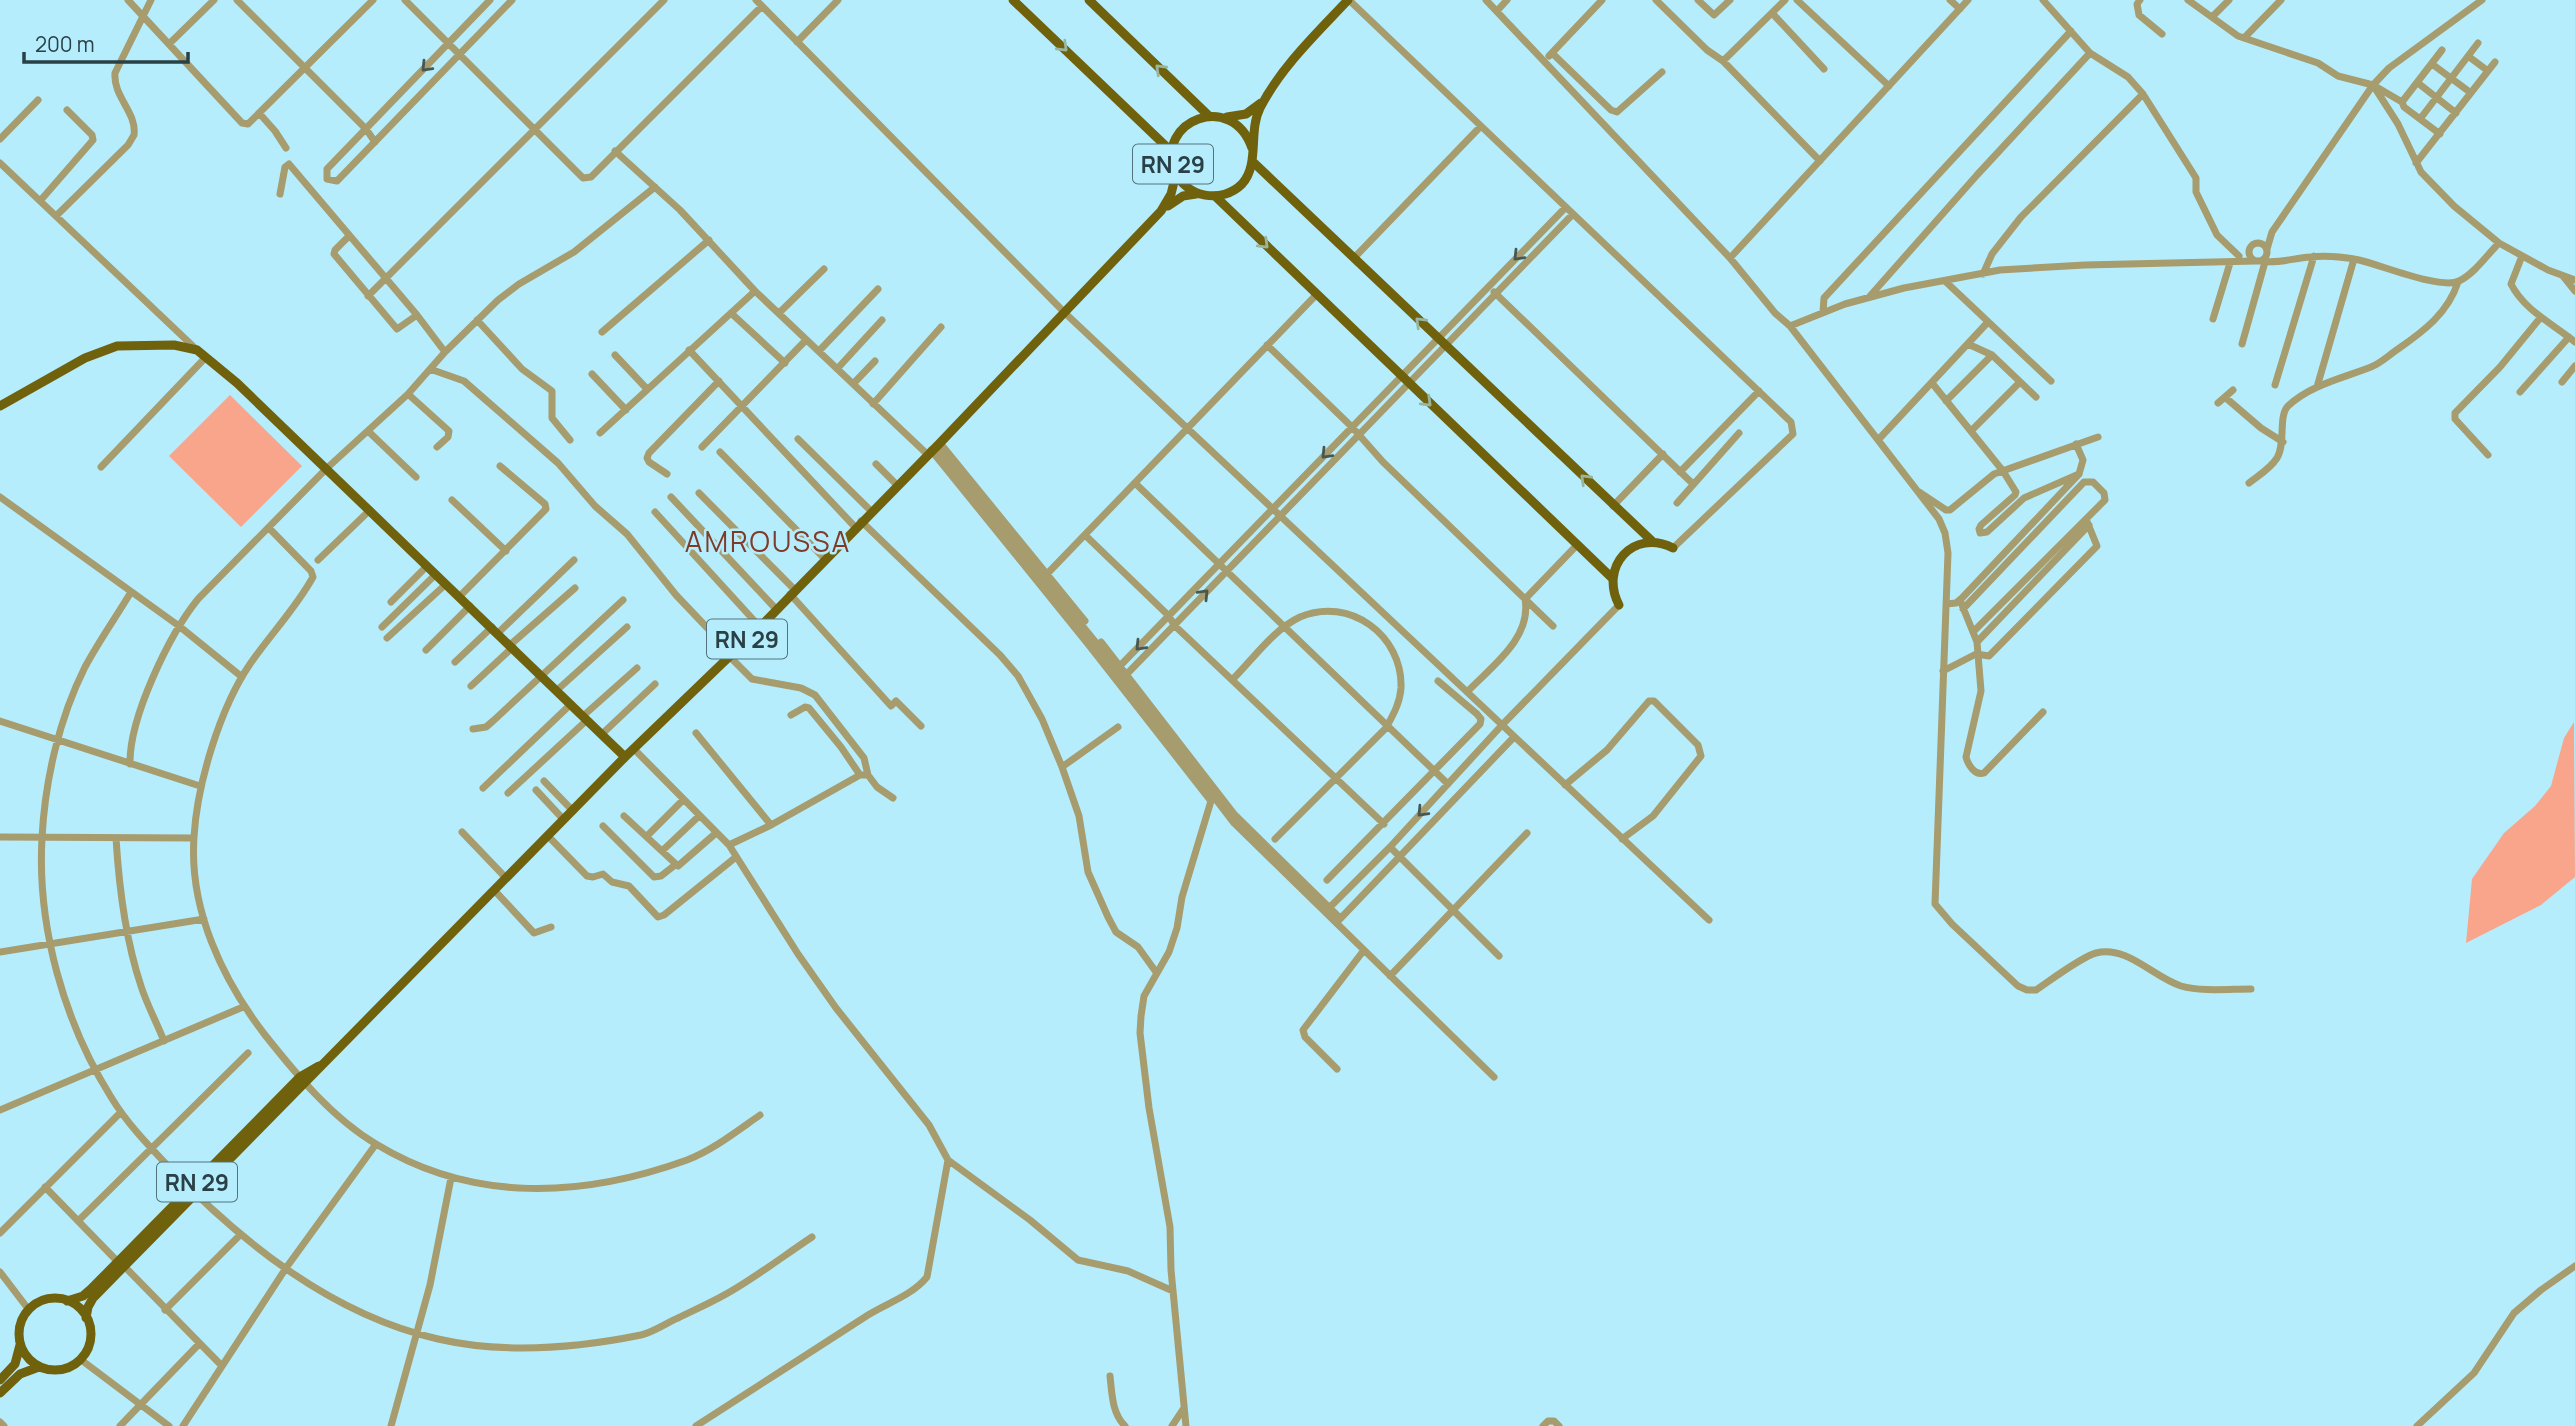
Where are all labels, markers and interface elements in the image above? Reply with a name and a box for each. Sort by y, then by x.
scale bar [24,21,189,65]
text: 200 m [35,30,95,58]
one-way arrow [1054,39,1067,52]
one-way arrow [421,59,434,72]
one-way arrow [1155,64,1168,77]
road number: RN 29 [1133,144,1213,183]
one-way arrow [1255,236,1268,249]
one-way arrow [1514,248,1527,261]
one-way arrow [1416,317,1429,330]
one-way arrow [1419,394,1432,407]
one-way arrow [1321,446,1334,459]
one-way arrow [1580,475,1593,488]
district label: AMROUSSA [685,522,851,560]
one-way arrow [1196,589,1209,602]
road number: RN 29 [707,620,787,659]
one-way arrow [1135,638,1148,651]
one-way arrow [1418,804,1431,817]
road number: RN 29 [157,1162,237,1202]

